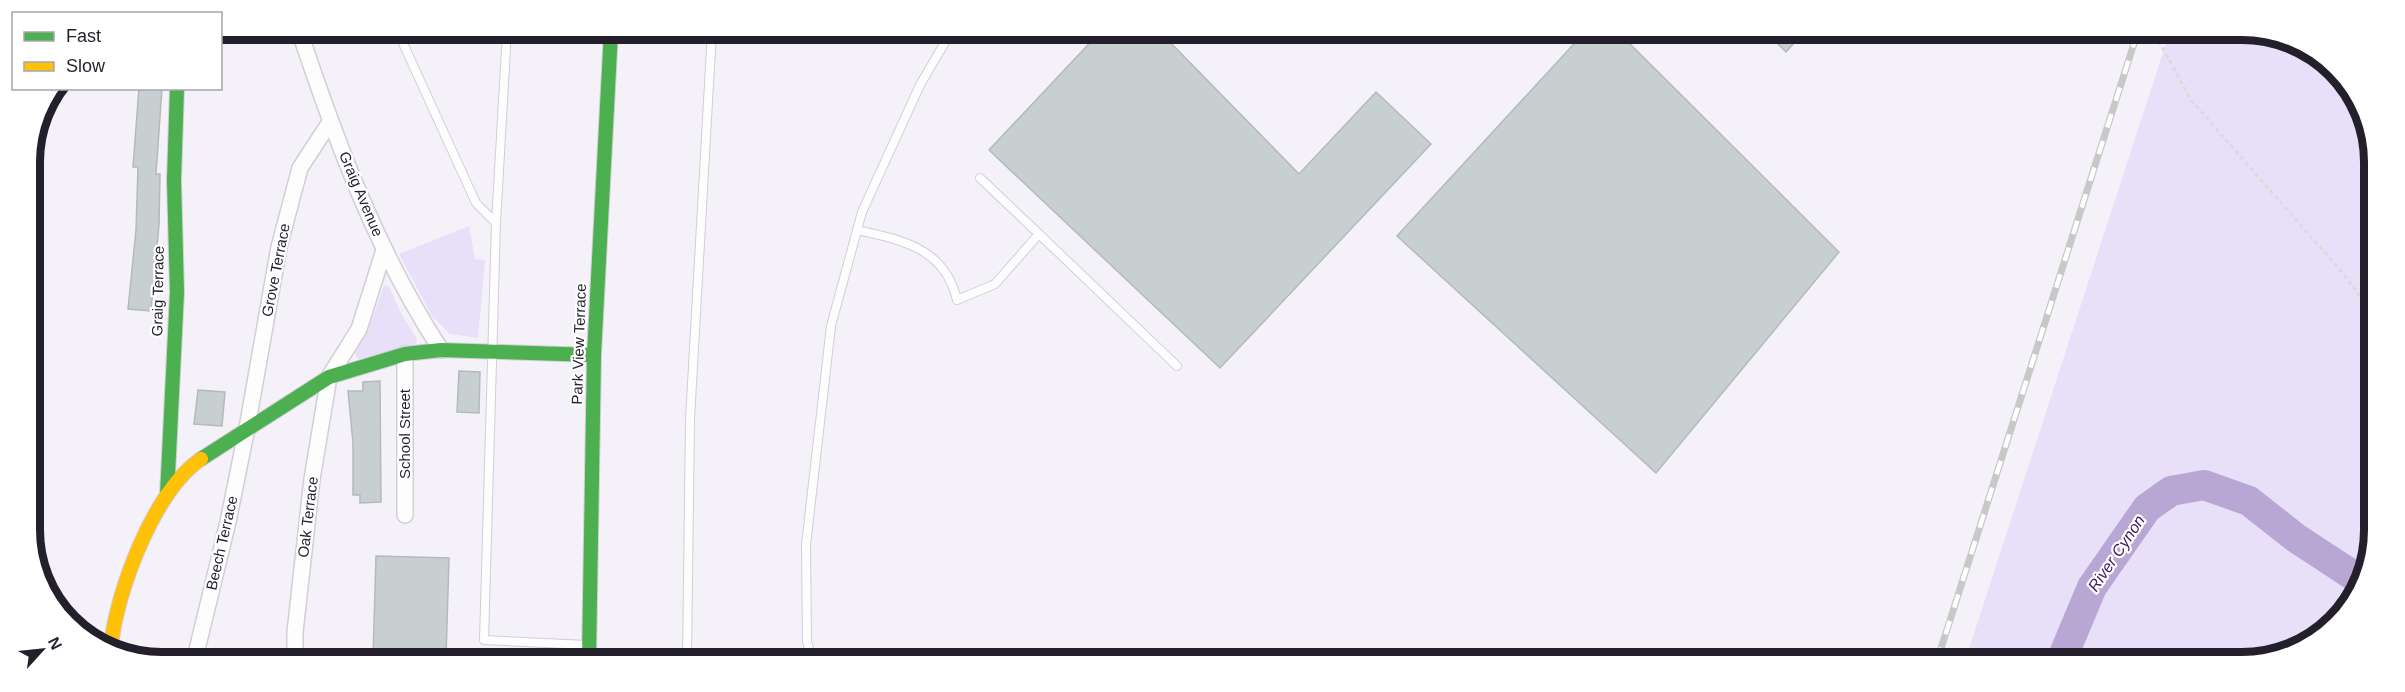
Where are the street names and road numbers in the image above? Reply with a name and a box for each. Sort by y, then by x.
street label: Graig Avenue [336,149,387,239]
street label: Grove Terrace [258,222,293,318]
street label: Graig Terrace [148,246,167,336]
street label: Park View Terrace [568,283,589,405]
street label: School Street [396,388,413,479]
street label: Oak Terrace [294,475,321,558]
street label: Beech Terrace [202,494,241,592]

